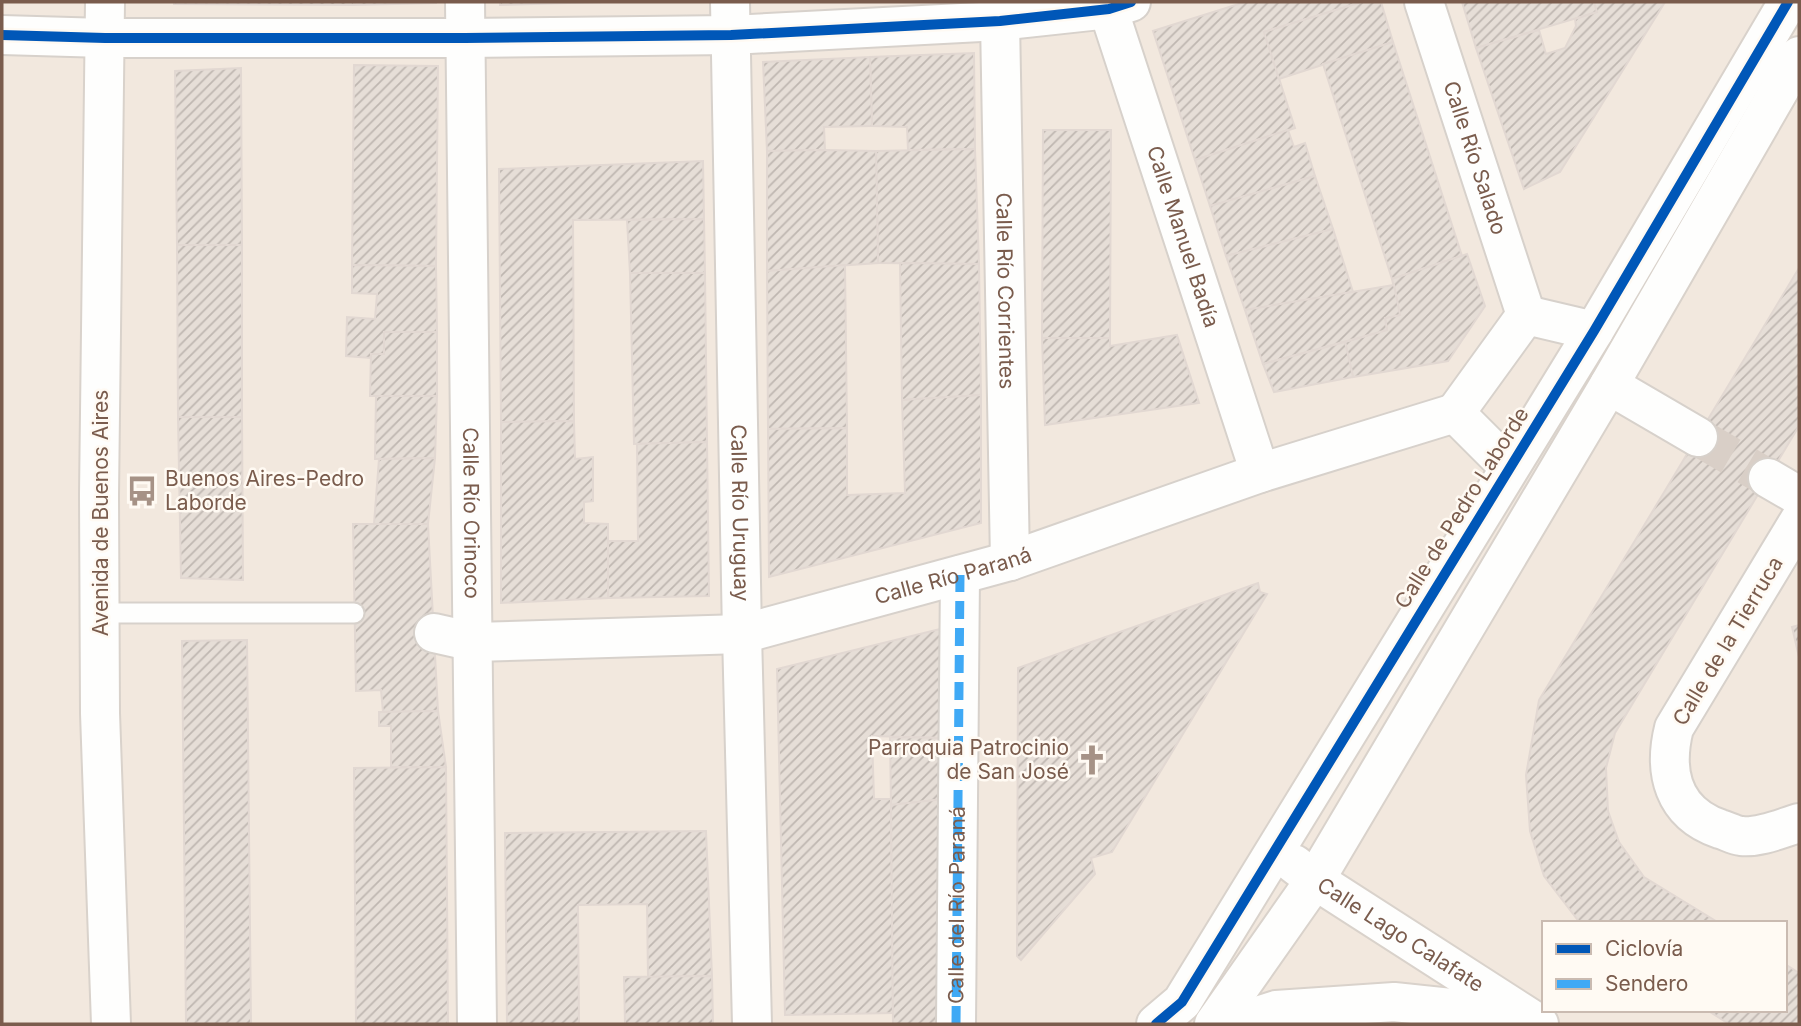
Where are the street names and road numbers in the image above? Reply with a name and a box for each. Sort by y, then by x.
street label: Calle Río Salado [1439,78,1512,238]
street label: Calle Manuel Badía [1142,143,1225,331]
street label: Calle Río Corrientes [991,192,1020,390]
street label: Avenida de Buenos Aires [88,390,113,636]
street label: Calle de Pedro Laborde [1389,402,1534,613]
street label: Calle Río Uruguay [726,424,754,602]
street label: Calle Río Orinoco [458,427,485,599]
street label: Calle Río Paraná [872,541,1035,609]
street label: Calle de la Tierruca [1667,552,1788,730]
street label: Calle del Río Paraná [943,806,970,1004]
street label: Calle Lago Calafate [1313,872,1489,997]

